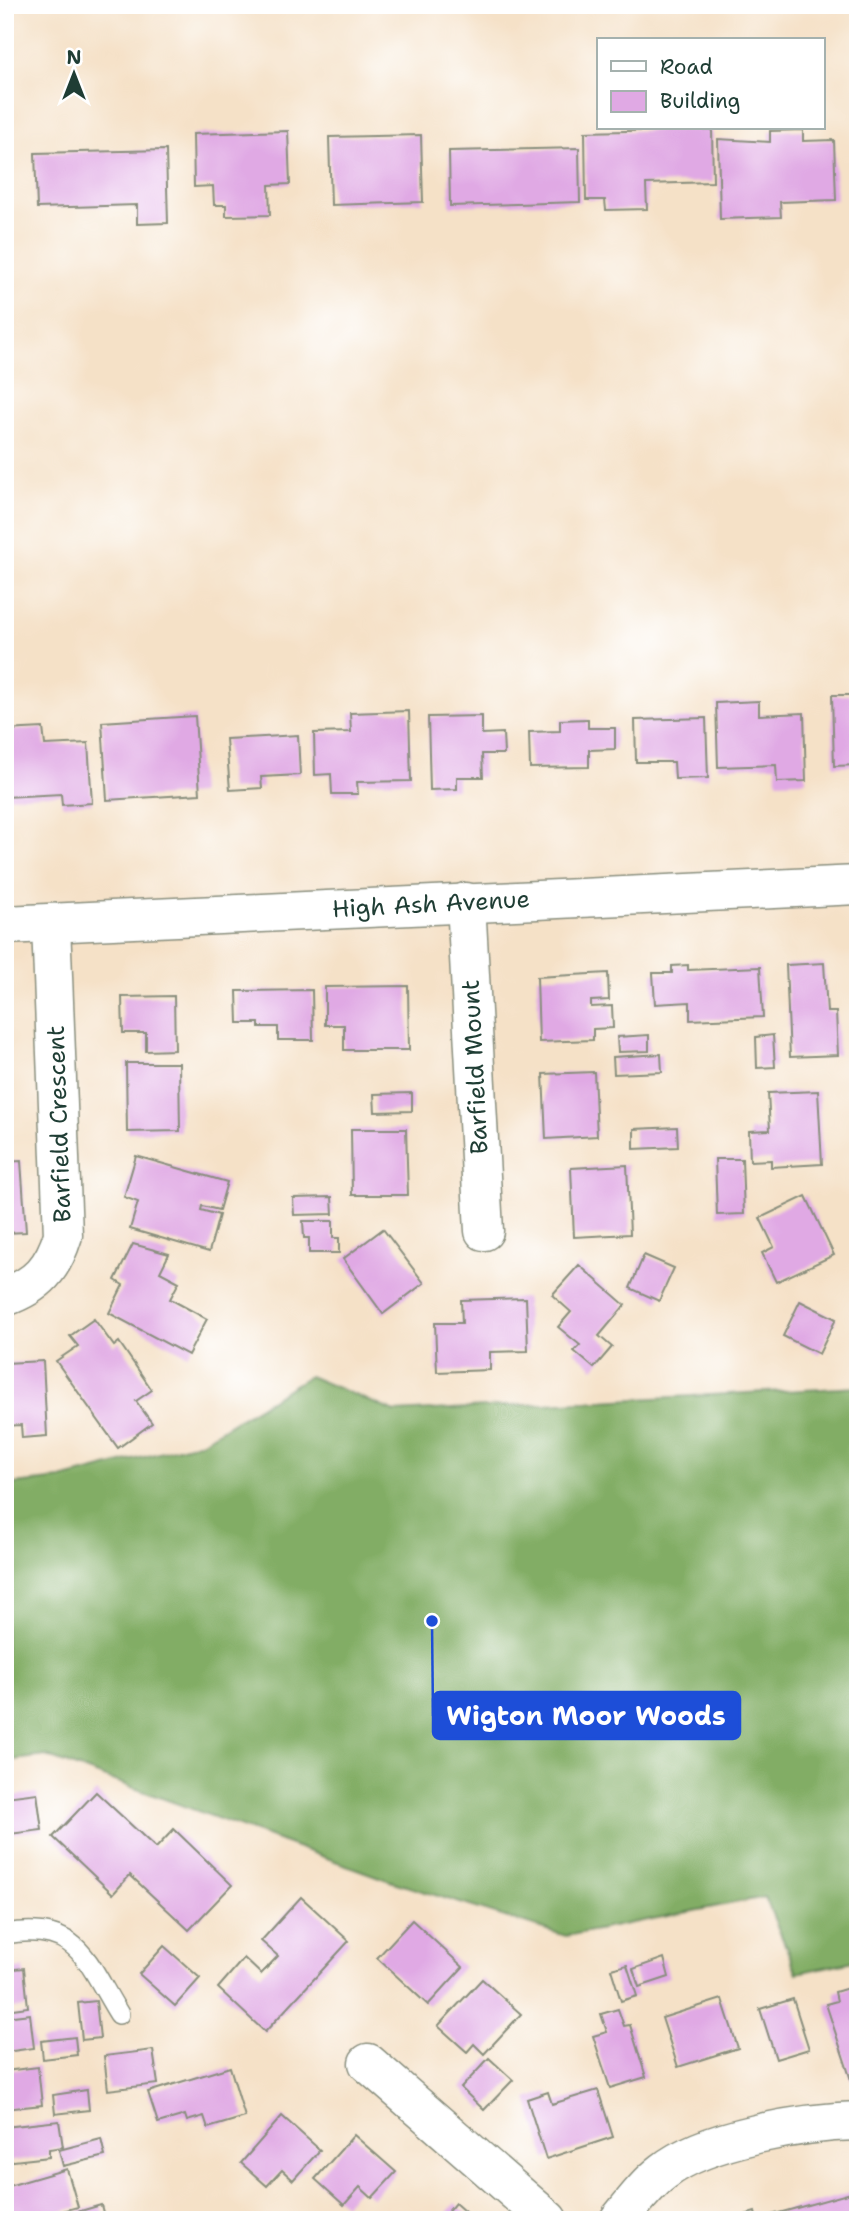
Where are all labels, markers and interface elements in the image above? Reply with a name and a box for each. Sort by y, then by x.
north arrow [38,38,108,108]
legend [597,38,824,130]
text: N [66,45,82,70]
text: Road [660,53,713,81]
text: Building [660,87,740,115]
street label: High Ash Avenue [331,883,531,925]
street label: Barfield Mount [454,979,496,1155]
street label: Barfield Crescent [40,1025,78,1223]
callout: Wigton Moor Woods [433,1692,740,1739]
text: Wigton Moor Woods [446,1698,726,1733]

